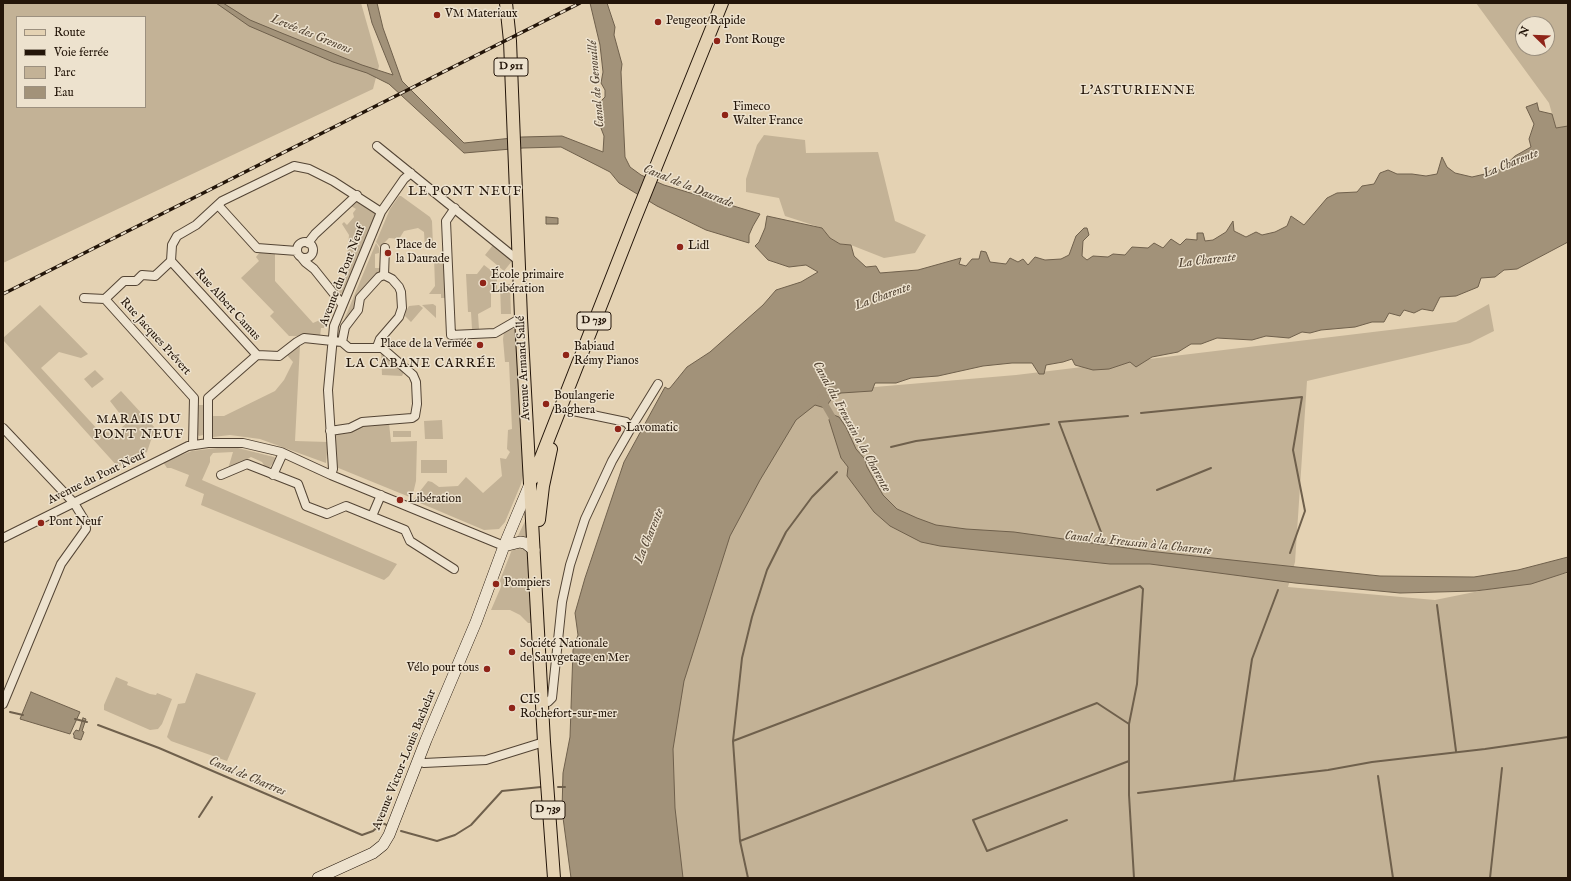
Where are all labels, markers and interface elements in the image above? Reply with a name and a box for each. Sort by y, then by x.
place label: VM Materiaux [445,8,518,22]
marker: VM Materiaux [432,10,442,20]
water label: Levée des Grenons [268,12,354,58]
place label: Peugeot Rapide [666,15,746,29]
legend [16,16,146,108]
north arrow [1515,16,1555,56]
marker: Peugeot Rapide [653,17,663,27]
text: Route [54,25,85,40]
text: N [1517,25,1533,39]
place label: Pont Rouge [725,34,785,48]
marker: Pont Rouge [712,36,722,46]
water label: Canal de Genouillé [585,40,609,128]
text: Voie ferrée [54,45,109,60]
road number: D 911 [494,58,528,76]
text: Parc [54,65,76,80]
district label: L'ASTURIENNE [1080,83,1196,99]
text: Eau [54,85,74,100]
place label: Fimeco Walter France [733,101,803,129]
marker: Fimeco Walter France [720,110,730,120]
water label: La Charente [1481,146,1541,182]
water label: Canal de la Daurade [641,162,735,212]
district label: LE PONT NEUF [408,184,522,200]
street label: Avenue du Pont Neuf [317,224,369,328]
place label: Place de la Daurade [396,239,450,267]
place label: Lidl [688,240,709,254]
marker: Lidl [675,242,685,252]
marker: Place de la Daurade [383,248,393,258]
water label: La Charente [1177,250,1237,272]
street label: Rue Albert Camus [191,266,263,344]
place label: École primaire Libération [491,269,564,297]
marker: École primaire Libération [478,278,488,288]
water label: La Charente [853,280,913,314]
street label: Rue Jacques Prévert [117,295,193,379]
road number: D 739 [577,312,611,330]
street label: Avenue Armand Sallé [514,315,534,421]
place label: Place de la Vermée [380,338,472,352]
marker: Place de la Vermée [475,340,485,350]
place label: Babiaud Rémy Pianos [574,341,639,369]
marker: Babiaud Rémy Pianos [561,350,571,360]
district label: LA CABANE CARRÉE [345,356,497,372]
water label: Canal du Freussin à la Charente [808,359,894,495]
place label: Boulangerie Baghera [554,390,615,418]
marker: Boulangerie Baghera [541,399,551,409]
district label: MARAIS DU PONT NEUF [94,412,184,443]
place label: Lavomatic [626,422,678,436]
marker: Lavomatic [613,424,623,434]
street label: Avenue du Pont Neuf [46,448,148,508]
place label: Libération [408,493,461,507]
marker: Libération [395,495,405,505]
water label: La Charente [632,506,668,566]
place label: Pont Neuf [49,516,101,530]
marker: Pont Neuf [36,518,46,528]
water label: Canal du Freussin à la Charente [1064,529,1212,559]
place label: Pompiers [504,577,550,591]
marker: Pompiers [491,579,501,589]
place label: Société Nationale de Sauvgetage en Mer [520,638,629,666]
marker: Société Nationale de Sauvgetage en Mer [507,647,517,657]
place label: Vélo pour tous [407,662,479,676]
marker: Vélo pour tous [482,664,492,674]
street label: Avenue Victor-Louis Bachelar [370,688,440,832]
place label: CIS Rochefort-sur-mer [520,694,617,722]
marker: CIS Rochefort-sur-mer [507,703,517,713]
water label: Canal de Chartres [206,754,288,800]
road number: D 739 [531,801,565,819]

